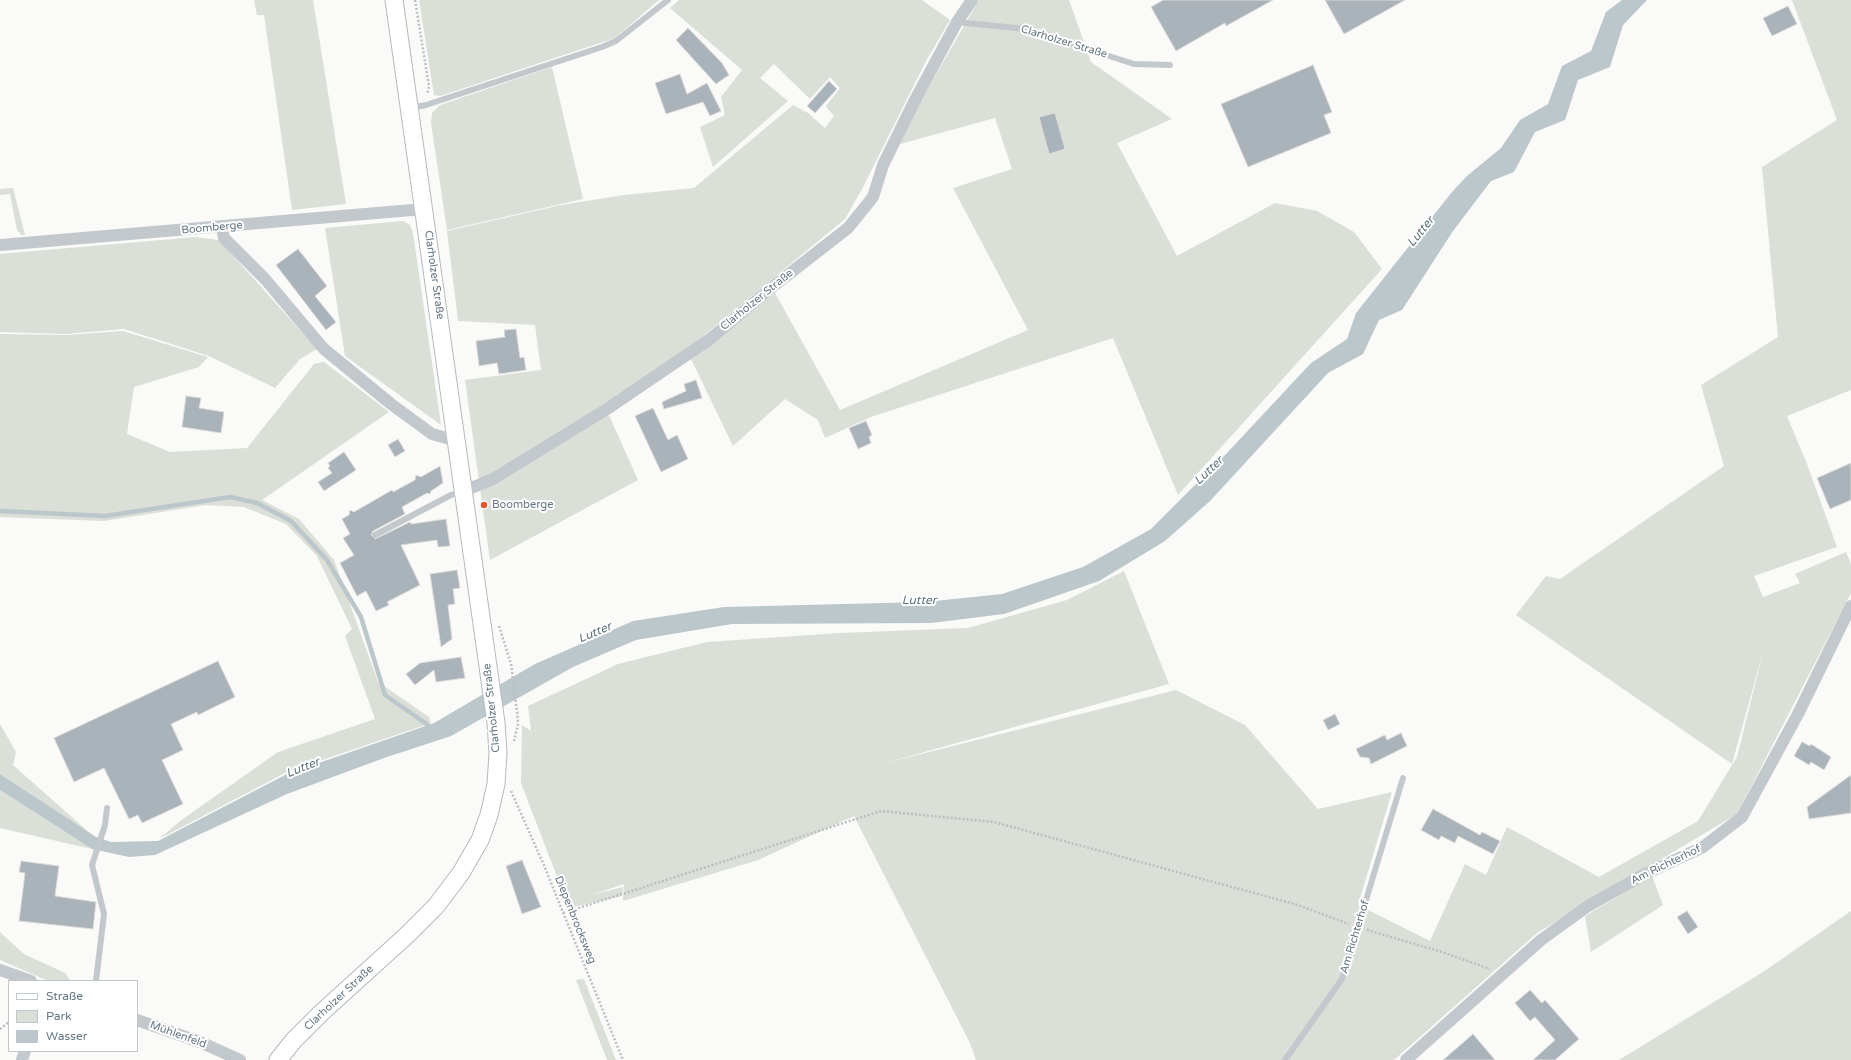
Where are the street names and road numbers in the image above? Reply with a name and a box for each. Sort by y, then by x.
street label: Clarholzer Straße [1019,23,1109,61]
street label: Boomberge [181,219,243,237]
street label: Clarholzer Straße [421,230,447,320]
street label: Clarholzer Straße [718,267,796,333]
street label: Clarholzer Straße [481,663,503,753]
street label: Am Richterhof [1629,842,1703,888]
street label: Diepenbrocksweg [551,874,599,966]
street label: Am Richterhof [1338,899,1372,975]
street label: Clarholzer Straße [302,963,376,1033]
street label: Mühlenfeld [148,1019,208,1051]

